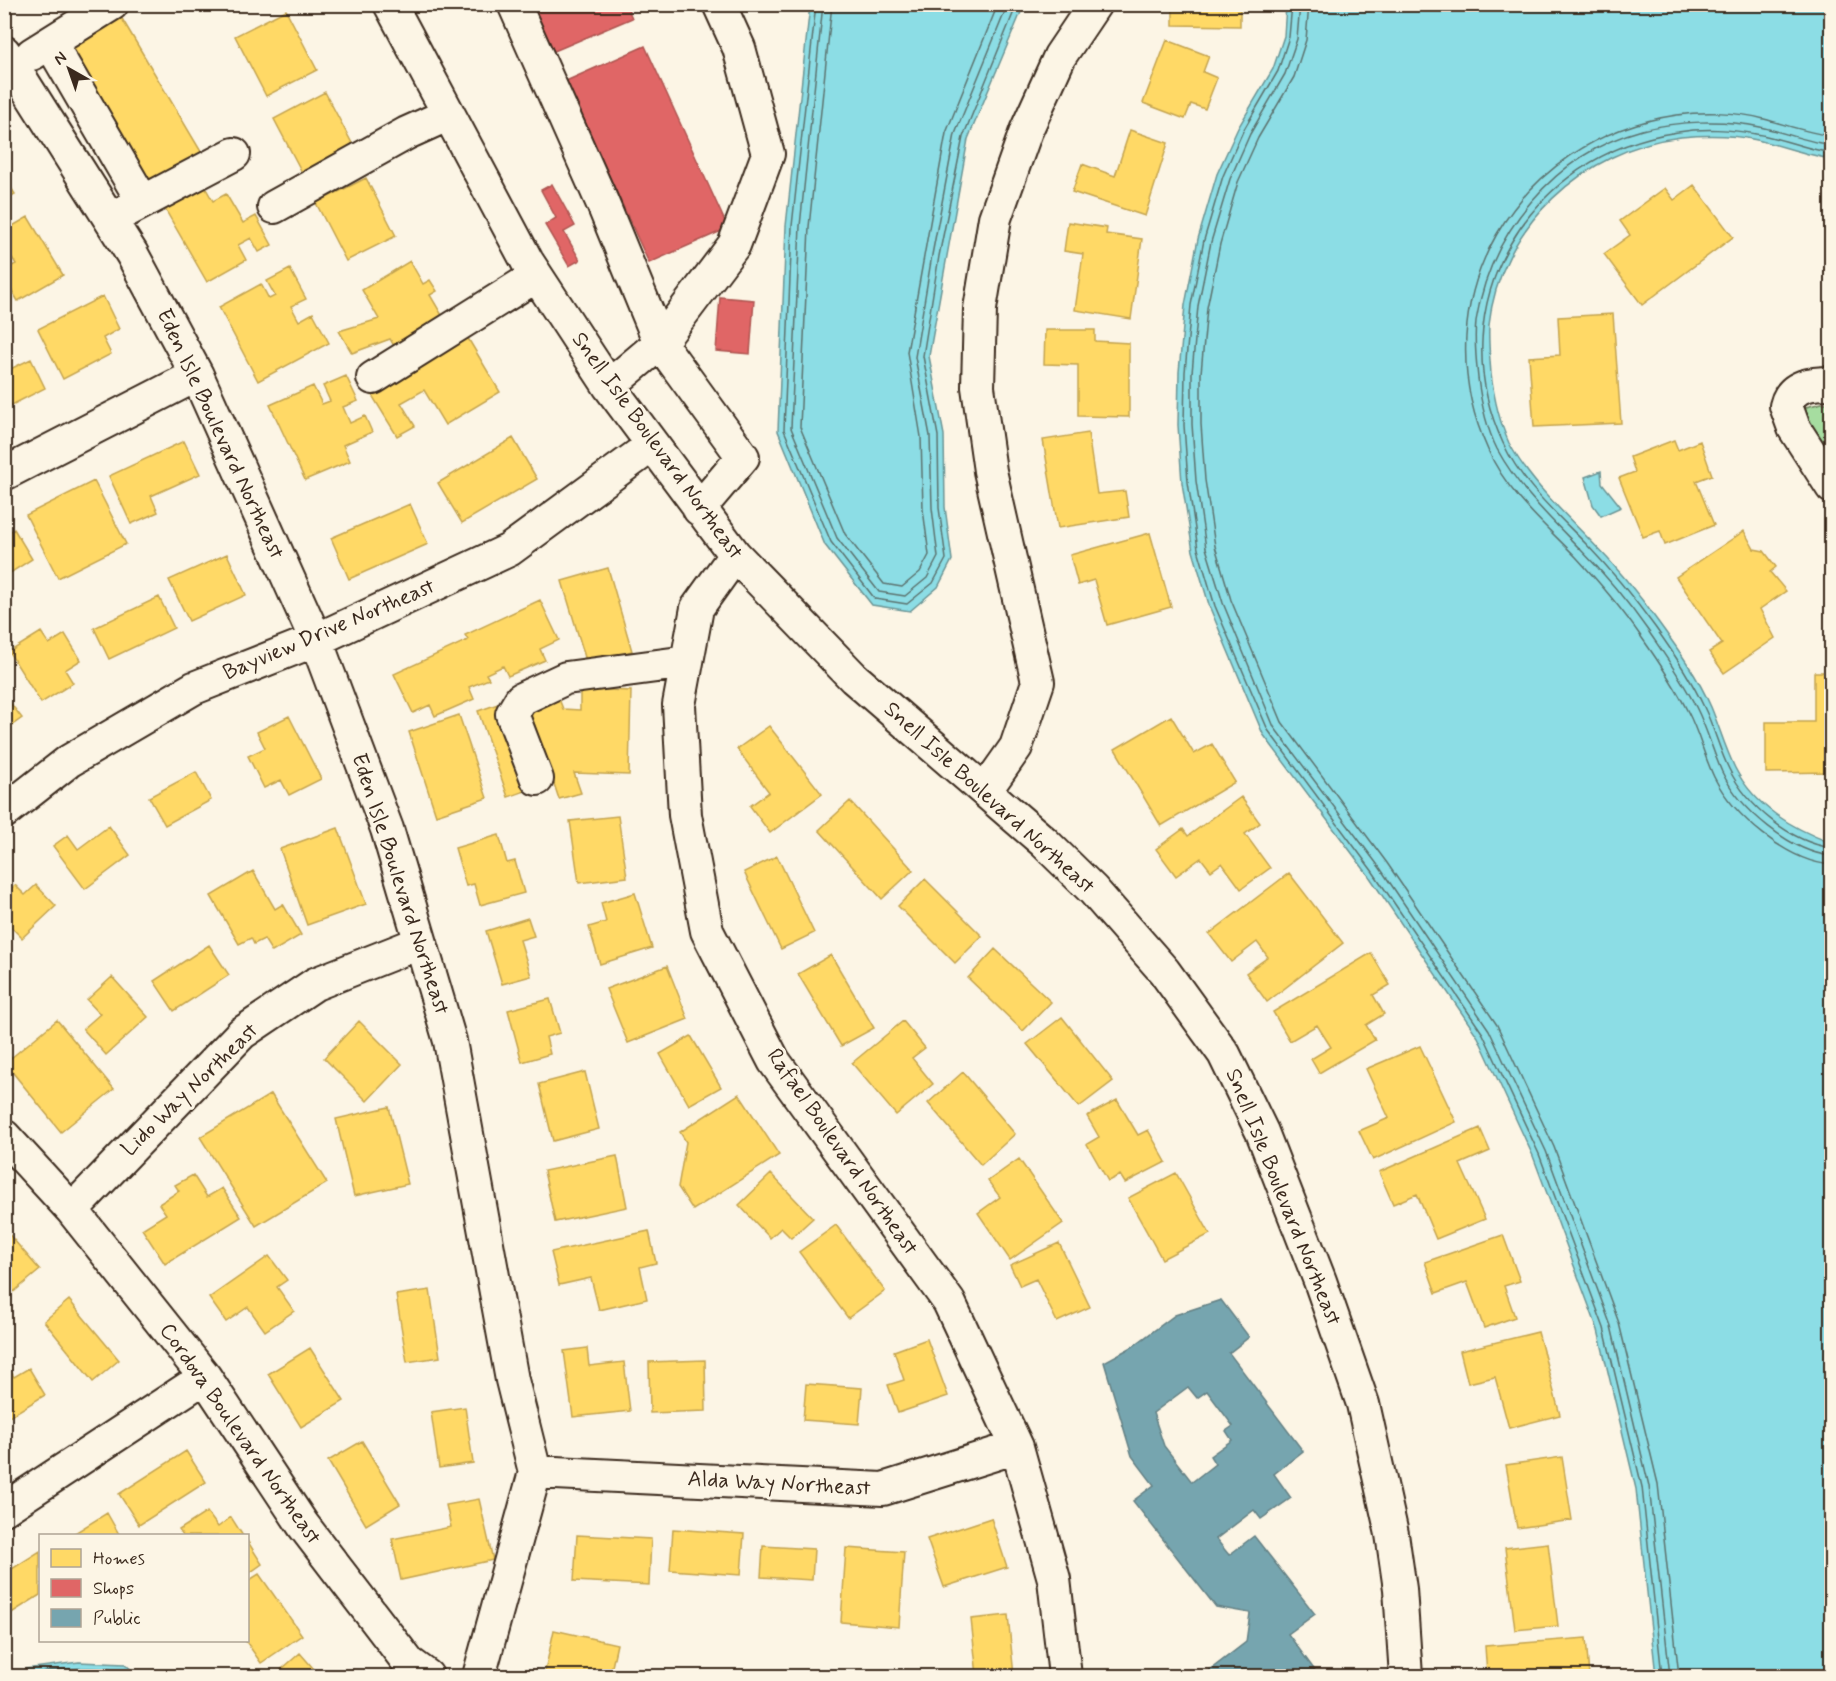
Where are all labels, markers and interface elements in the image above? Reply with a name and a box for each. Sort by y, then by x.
north arrow [39,39,99,99]
text: N [49,47,71,70]
street label: Eden Isle Boulevard Northeast [150,304,290,564]
street label: Snell Isle Boulevard Northeast [565,327,749,565]
street label: Bayview Drive Northeast [219,573,439,687]
street label: Snell Isle Boulevard Northeast [878,696,1100,900]
street label: Eden Isle Boulevard Northeast [344,750,456,1018]
street label: Lido Way Northeast [115,1017,265,1163]
street label: Rafael Boulevard Northeast [760,1043,924,1261]
street label: Snell Isle Boulevard Northeast [1219,1064,1347,1330]
street label: Cordova Boulevard Northeast [153,1318,327,1550]
street label: Alda Way Northeast [687,1465,871,1503]
legend [39,1534,249,1642]
text: Homes [93,1547,145,1571]
text: Shops [93,1577,134,1601]
text: Public [93,1607,141,1631]

